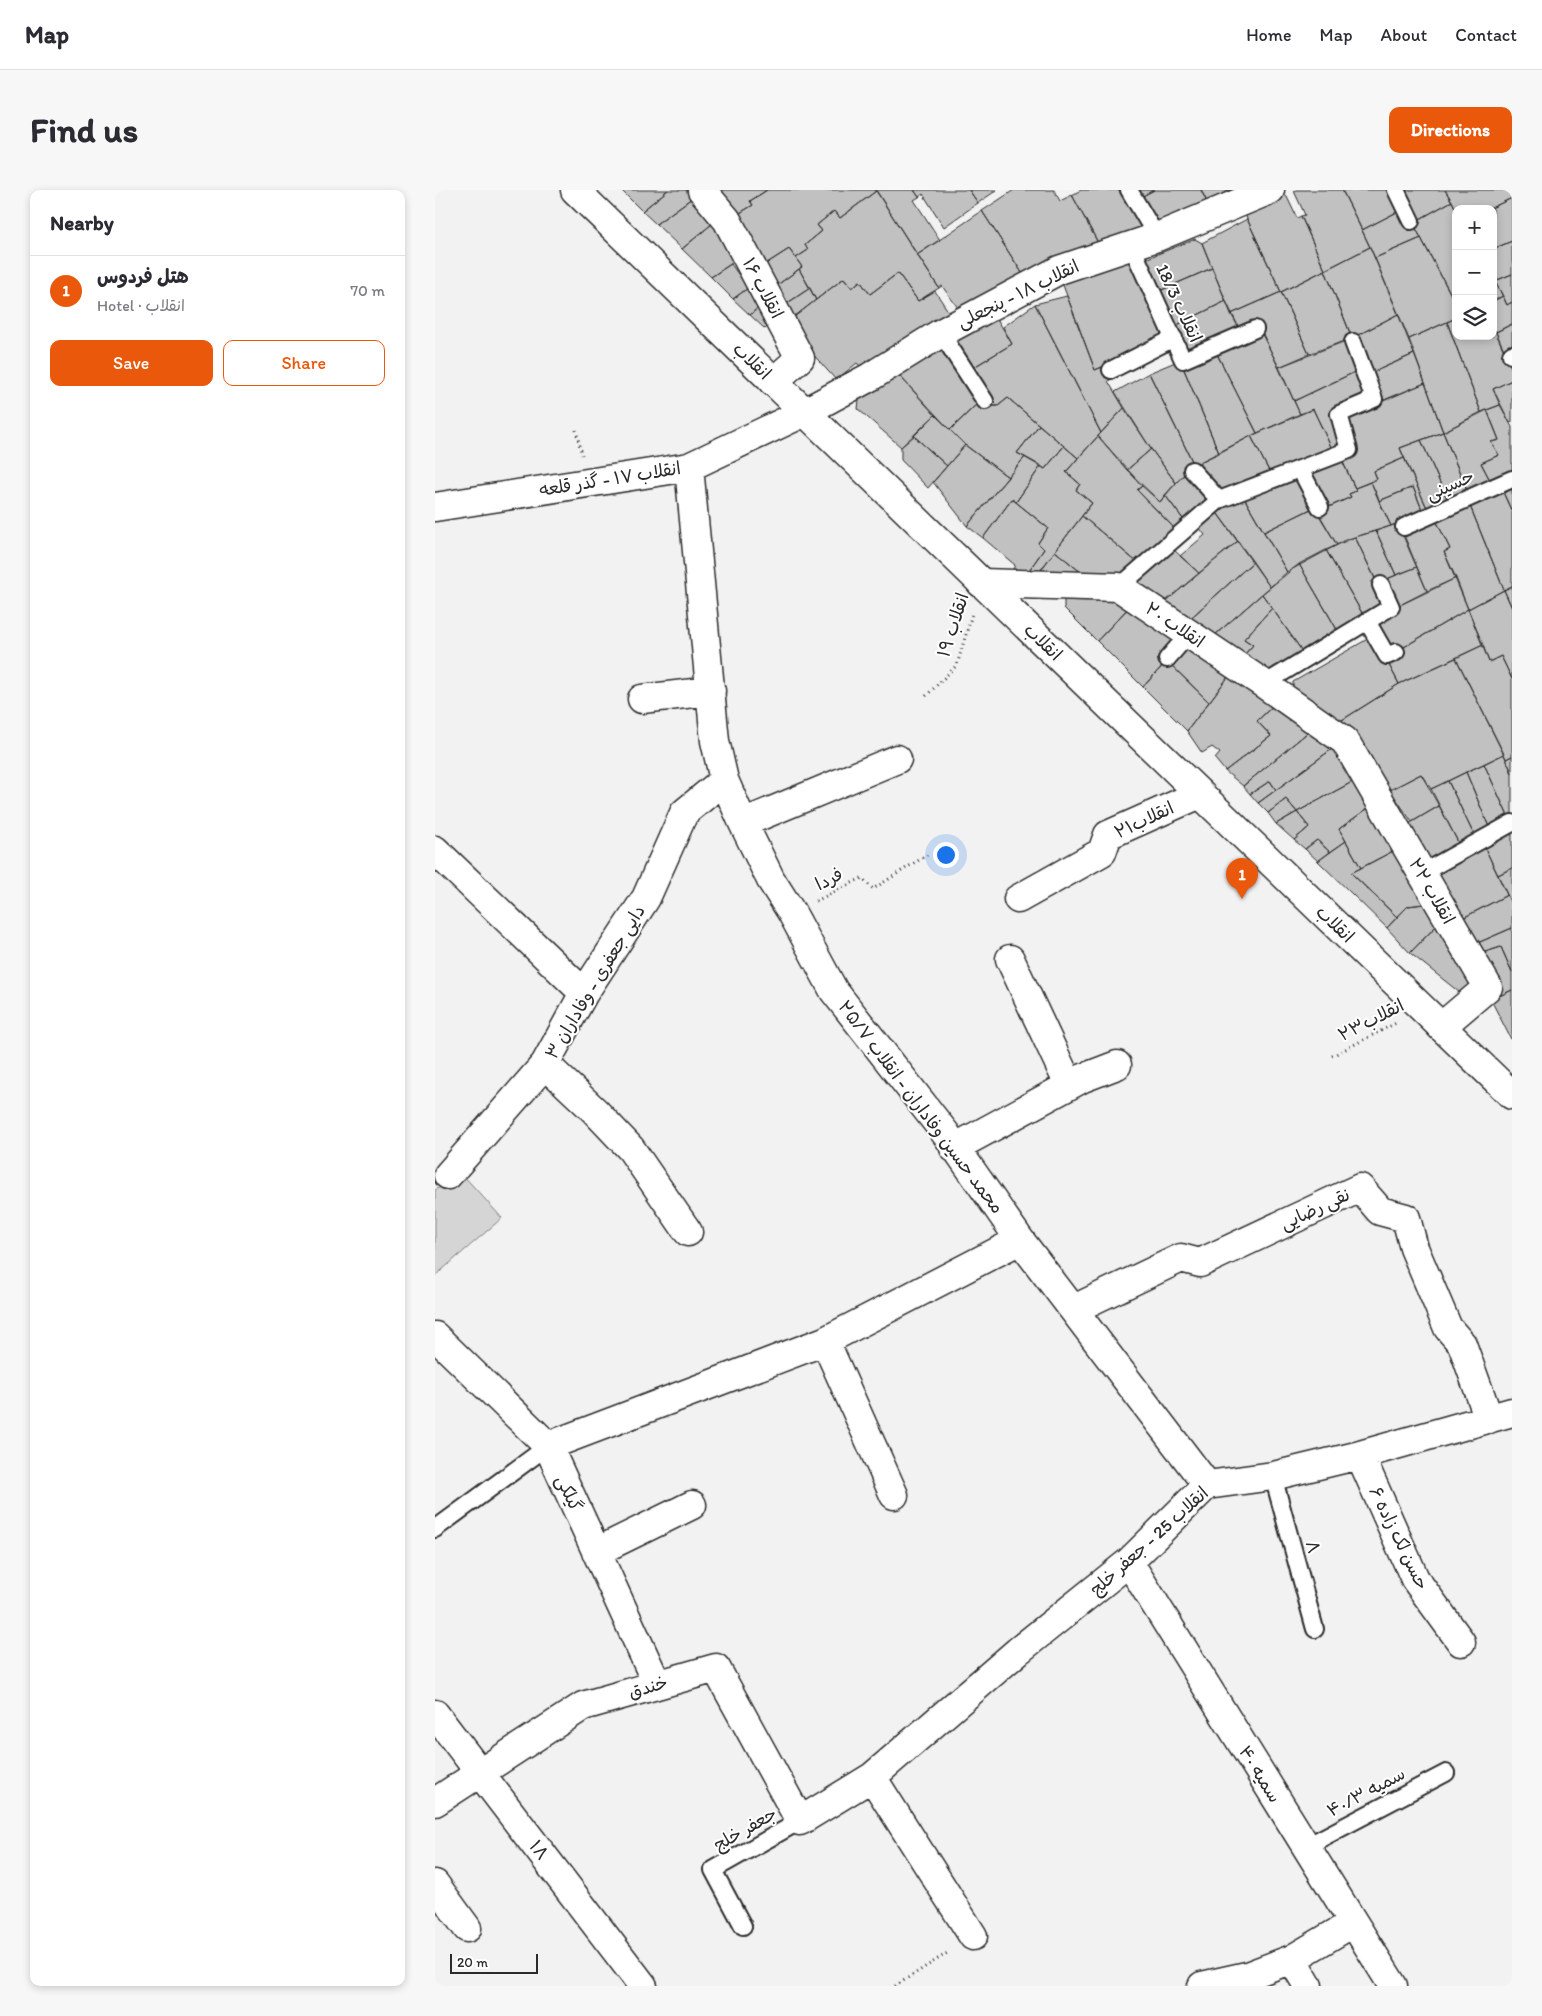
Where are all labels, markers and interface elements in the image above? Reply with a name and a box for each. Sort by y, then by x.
text: Map [25,20,69,49]
text: Home [1246,24,1292,46]
text: Map [1320,24,1353,46]
text: About [1381,24,1427,46]
text: Contact [1455,24,1517,46]
button: Directions [1389,107,1512,153]
text: Find us [30,109,138,151]
map controls [1452,205,1497,340]
button: + [1452,205,1497,250]
text: Nearby [50,210,114,235]
button: − [1452,250,1497,295]
street label: انقلاب ۱۶ [738,254,788,322]
street label: انقلاب ۱۸ - پنجعلی [953,255,1083,334]
street label: انقلاب 18/3 [1151,260,1207,346]
text: هتل فردوس [97,265,189,288]
text: 1 [62,281,70,300]
text: 70 m [350,281,385,300]
button: layers [1452,295,1497,340]
text: Hotel · انقلاب [97,296,185,315]
street label: انقلاب [728,338,776,384]
button: Save [50,340,213,386]
button: Share [223,340,385,386]
street label: انقلاب ۱۷ - گذر قلعه [538,457,682,501]
street label: حسینی [1422,465,1478,505]
street label: انقلاب ۱۹ [932,590,974,660]
street label: انقلاب ۲۰ [1141,597,1209,653]
street label: انقلاب [1019,619,1067,665]
street label: انقلاب۲۱ [1111,797,1177,843]
your location [933,842,959,868]
street label: انقلاب ۲۲ [1404,854,1460,928]
pin: 1 [1226,858,1258,899]
street label: فردا [811,863,847,895]
street label: دایی جعفری - وفاداران ۳ [540,901,650,1063]
street label: انقلاب [1311,901,1359,947]
street label: انقلاب۲۳ [1334,994,1408,1046]
street label: محمد حسین وفاداران - انقلاب ۲۵/۷ [834,996,1008,1218]
street label: نقی رضایی [1277,1183,1353,1235]
street label: گیلکی [551,1471,587,1515]
street label: انقلاب 25 - جعفر خلج [1085,1482,1214,1601]
street label: ۶ حسن لک زاده [1365,1483,1433,1593]
street label: ۸ [1301,1538,1325,1556]
street label: خندق [626,1671,670,1703]
street label: سمیه ۴۰ [1234,1741,1286,1807]
street label: سمیه ۴۰/۳ [1323,1762,1409,1822]
street label: جعفر خلج [709,1802,781,1857]
street label: ۱۸ [524,1836,554,1864]
scale bar [450,1951,537,1974]
text: 20 m [457,1954,488,1971]

